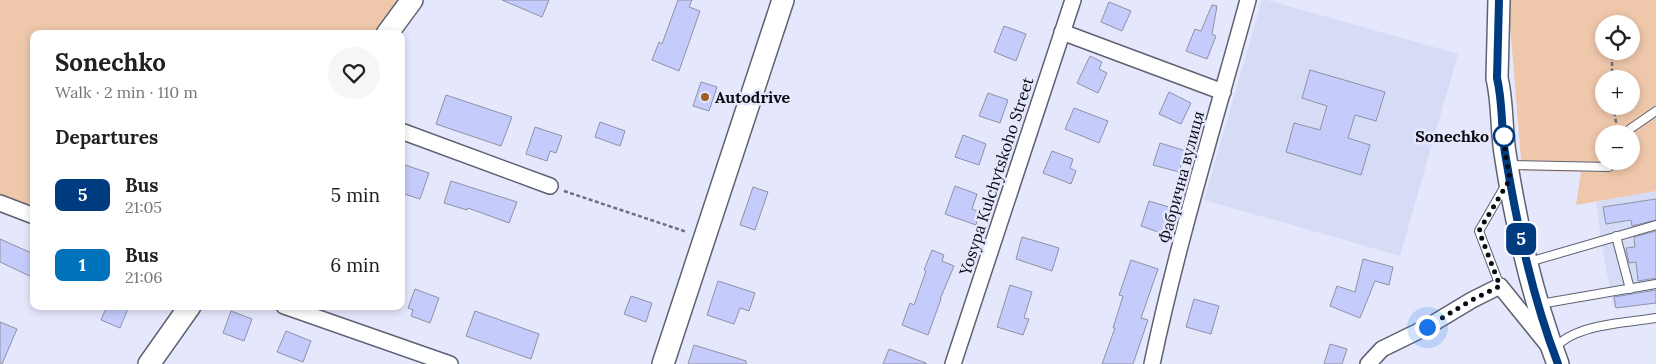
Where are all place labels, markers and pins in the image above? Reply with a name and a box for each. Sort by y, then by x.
place label: Autodrive [715,87,791,107]
marker: Autodrive [699,91,711,103]
marker: Sonechko [1493,125,1515,147]
place label: Sonechko [1415,126,1489,146]

